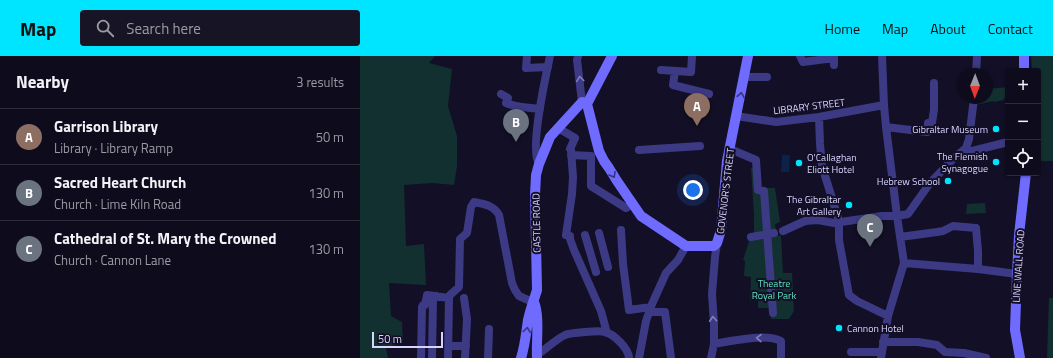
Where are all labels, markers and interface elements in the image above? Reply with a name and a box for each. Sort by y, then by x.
search box [80,10,360,46]
text: Map [20,14,56,43]
icon: search [94,17,116,39]
text: Search here [126,17,201,40]
text: Home [825,18,860,39]
text: Map [882,18,908,39]
text: About [930,18,966,39]
text: Contact [988,18,1033,39]
north arrow [957,68,993,104]
map controls [1005,68,1041,176]
button: + [1005,68,1041,104]
text: Nearby [16,69,69,95]
text: 3 results [296,72,344,92]
one-way arrow [575,76,584,82]
one-way arrow [736,91,745,98]
pin: A [684,93,710,126]
street label: LIBRARY STREET [772,95,847,118]
button: − [1005,104,1041,140]
pin: B [503,109,529,142]
text: Garrison Library [54,115,158,138]
place label: Gibraltar Museum [912,122,988,137]
marker: Gibraltar Museum [991,124,1001,134]
text: A [25,127,33,147]
text: 50 m [316,127,344,147]
text: Library · Library Ramp [54,138,173,158]
button: locate [1005,140,1041,176]
street label: GOVENOR'S STREET [713,147,738,235]
place label: The Flemish Synagogue [937,149,988,176]
place label: O'Callaghan Eliott Hotel [807,150,857,177]
marker: The Flemish Synagogue [991,157,1001,167]
marker: O'Callaghan Eliott Hotel [794,158,804,168]
one-way arrow [609,170,616,178]
text: Sacred Heart Church [54,171,186,194]
place label: Hebrew School [877,174,940,189]
marker: Hebrew School [943,176,953,186]
your location [683,180,703,200]
text: B [25,183,33,203]
text: 130 m [308,183,344,203]
place label: The Gibraltar Art Gallery [787,192,842,219]
street label: CASTLE ROAD [528,193,545,253]
text: Church · Lime Kiln Road [54,194,181,214]
marker: The Gibraltar Art Gallery [844,200,854,210]
pin: C [857,214,883,247]
text: Cathedral of St. Mary the Crowned [54,227,276,250]
street label: LINE WALL ROAD [1008,229,1029,303]
text: C [25,239,33,259]
text: 130 m [308,239,344,259]
text: Church · Cannon Lane [54,250,171,270]
park label: Theatre Royal Park [752,276,797,303]
one-way arrow [709,316,718,322]
place label: Cannon Hotel [847,321,904,336]
marker: Cannon Hotel [834,323,844,333]
one-way arrow [522,327,531,333]
scale bar [372,330,443,349]
text: 50 m [378,331,402,347]
one-way arrow [756,334,762,342]

